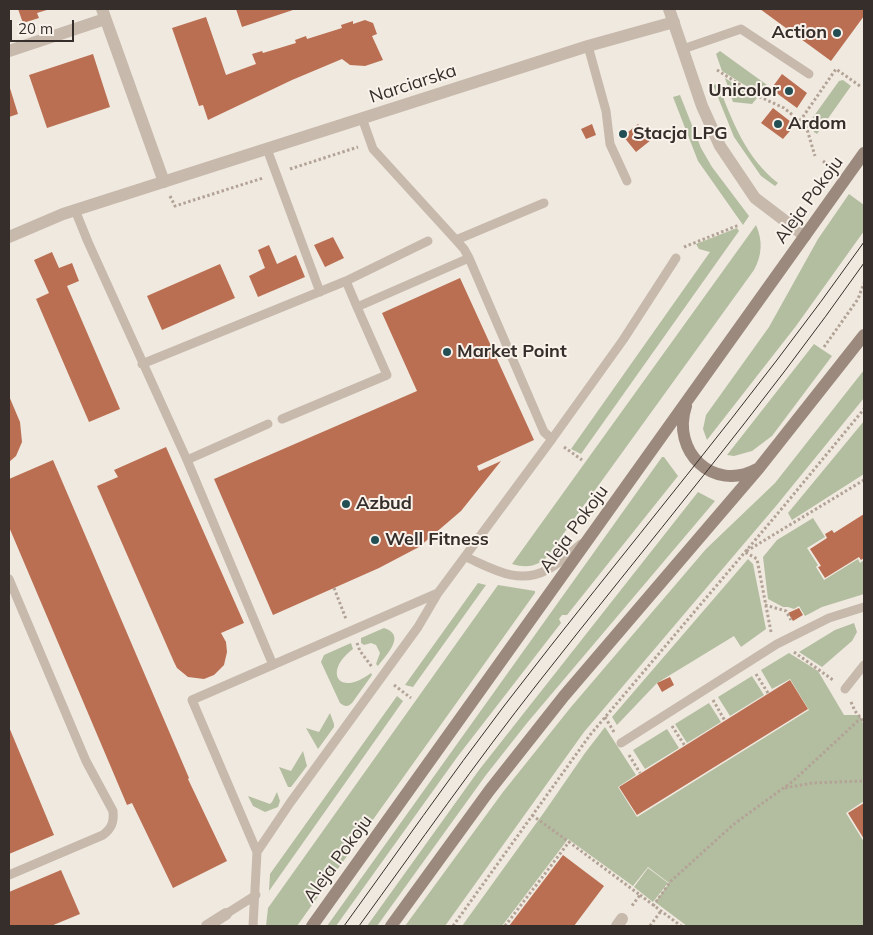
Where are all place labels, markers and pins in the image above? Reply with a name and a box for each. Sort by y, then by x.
place label: Action [771,22,827,44]
marker: Action [831,27,843,39]
place label: Unicolor [708,80,779,102]
marker: Unicolor [783,85,795,97]
place label: Ardom [788,113,846,135]
marker: Ardom [772,118,784,130]
place label: Stacja LPG [633,123,728,145]
marker: Stacja LPG [617,128,629,140]
place label: Market Point [457,341,567,363]
marker: Market Point [441,346,453,358]
place label: Azbud [356,493,412,515]
marker: Azbud [340,498,352,510]
place label: Well Fitness [385,529,489,551]
marker: Well Fitness [369,534,381,546]

